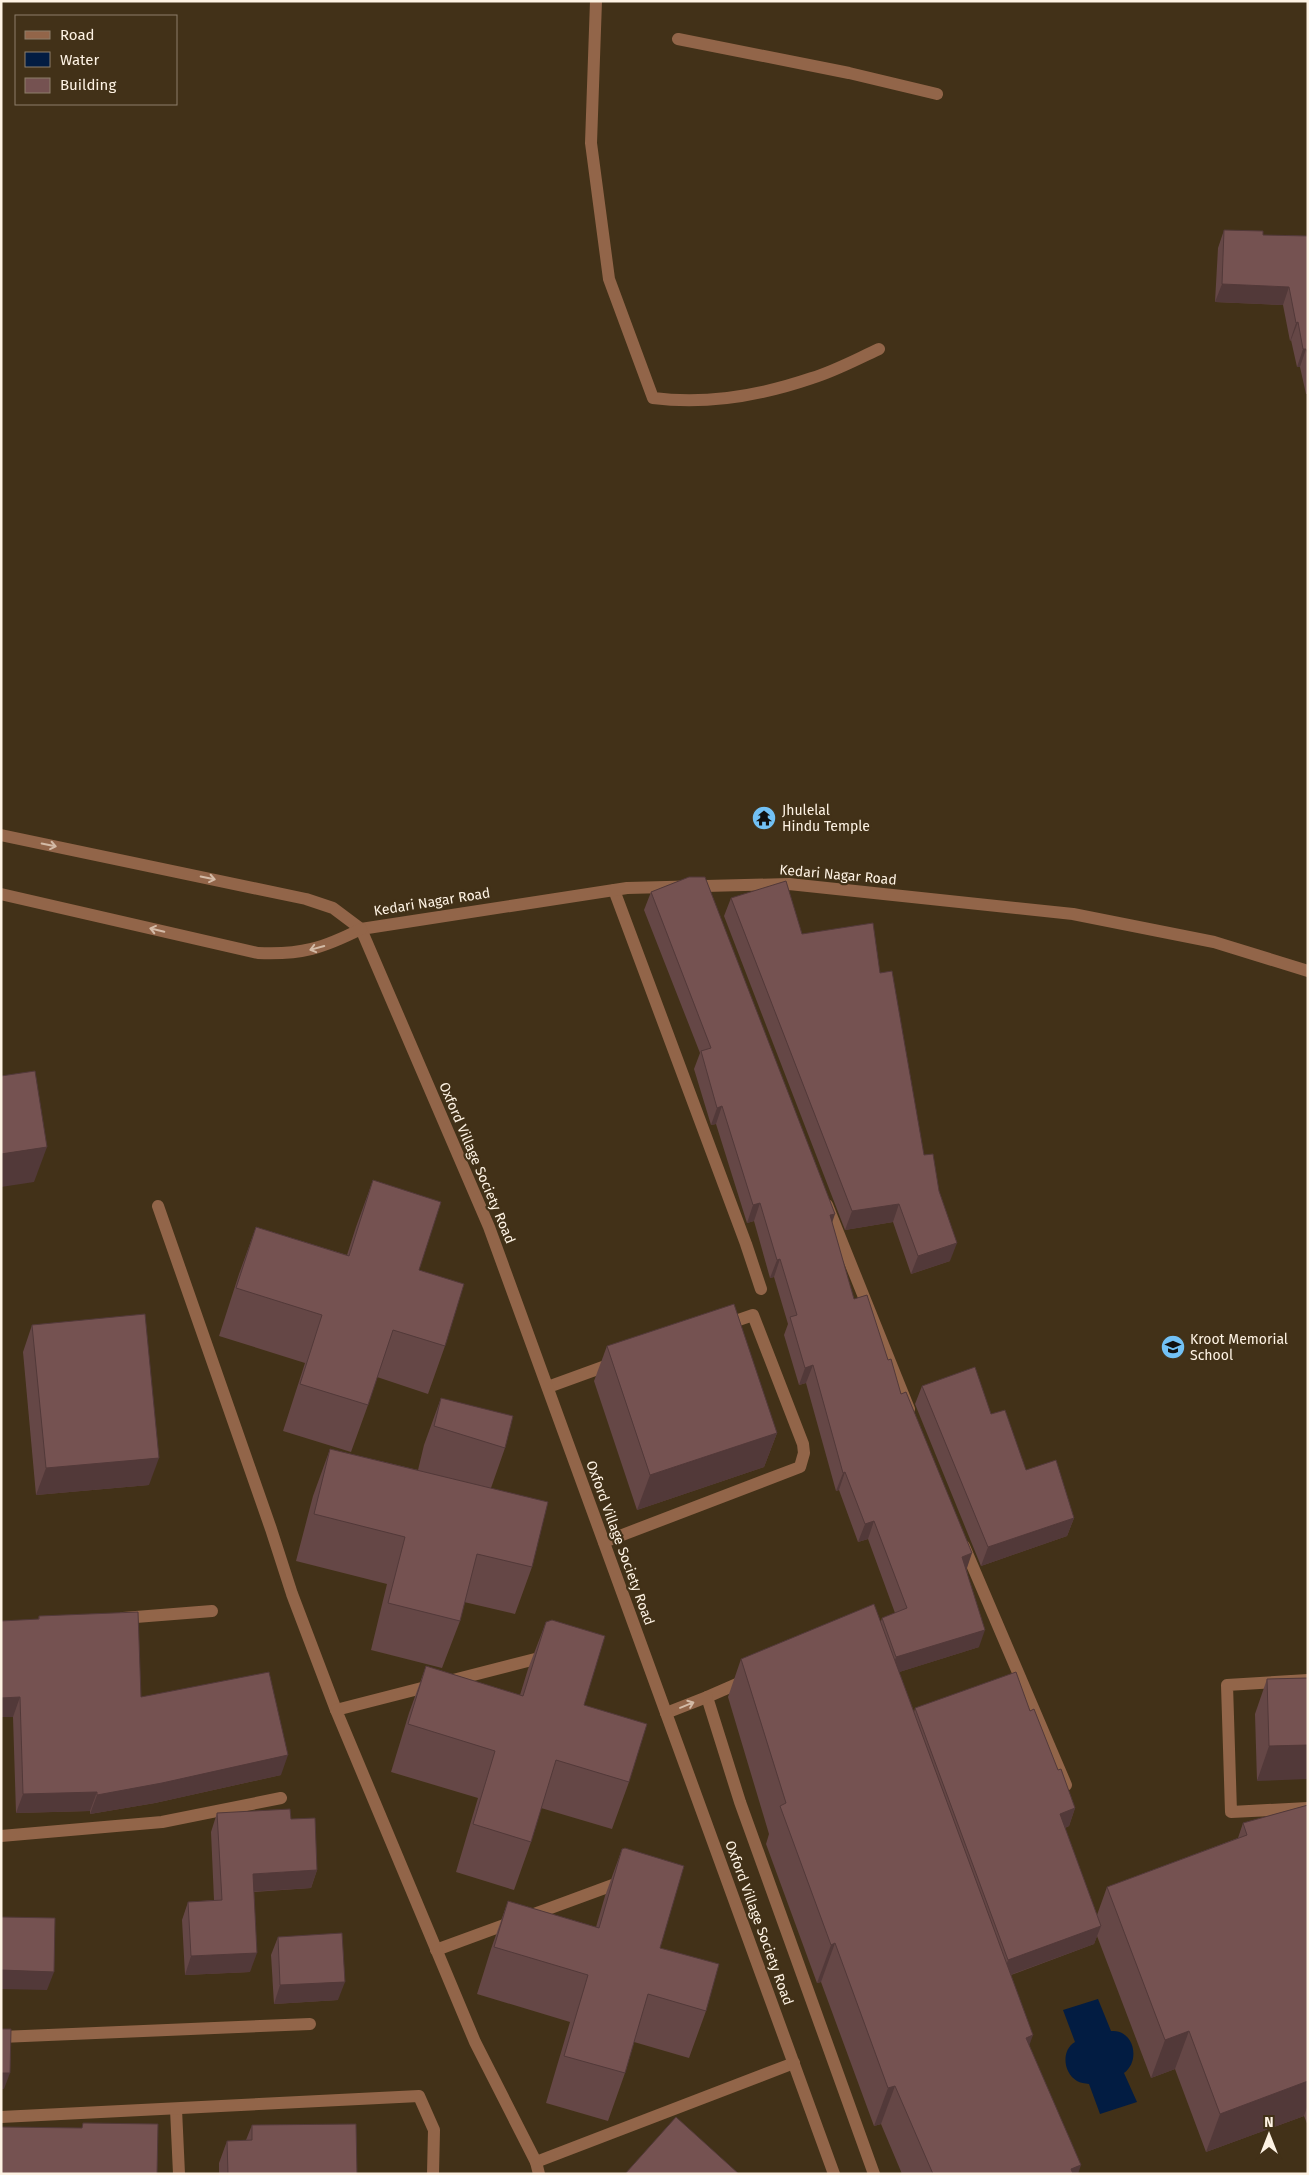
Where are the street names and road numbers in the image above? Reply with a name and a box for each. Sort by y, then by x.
street label: Kedari Nagar Road [779,861,897,889]
street label: Kedari Nagar Road [372,884,492,920]
street label: Oxford Village Society Road [435,1080,519,1246]
street label: Oxford Village Society Road [582,1458,658,1628]
street label: Oxford Village Society Road [721,1838,797,2008]

